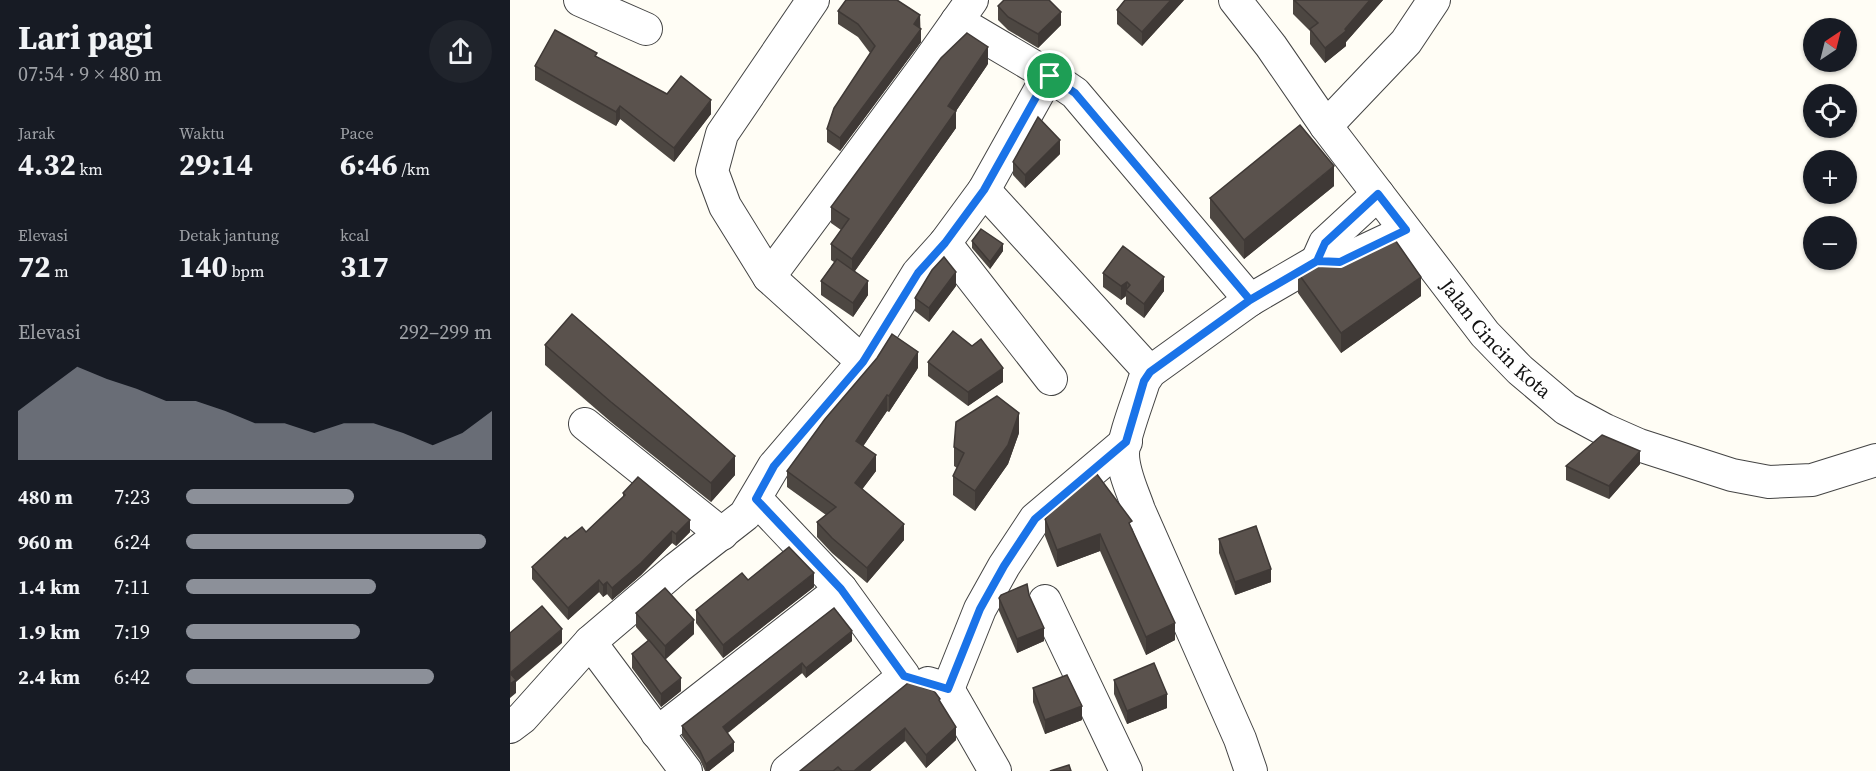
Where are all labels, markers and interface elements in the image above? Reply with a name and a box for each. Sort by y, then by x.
text: Lari pagi [18,15,153,60]
north arrow [1803,18,1857,72]
map controls [1803,18,1857,270]
button: share [429,20,492,83]
pin [1024,50,1075,101]
icon: arrive [1033,59,1066,92]
text: 07:54 · 9 × 480 m [18,60,162,88]
button: locate [1803,84,1857,138]
text: Jarak [18,122,55,144]
text: Waktu [179,122,225,144]
text: Pace [340,122,374,144]
text: 4.32 [18,144,76,185]
text: 29:14 [179,144,253,185]
text: 6:46 [340,144,398,185]
button: + [1803,150,1857,204]
text: km [76,158,103,180]
text: /km [398,158,430,180]
button: − [1803,216,1857,270]
text: Elevasi [18,224,68,246]
text: Detak jantung [179,224,279,246]
text: kcal [340,224,369,246]
text: 72 [18,246,51,287]
text: 140 [179,246,228,287]
text: 317 [340,246,389,287]
text: m [51,260,69,282]
text: bpm [228,260,264,282]
street label: Jalan Cincin Kota [1433,272,1558,405]
text: Elevasi [18,318,81,346]
text: 292–299 m [399,318,492,346]
text: 480 m [18,483,73,511]
text: 7:23 [114,483,150,511]
text: 960 m [18,528,73,556]
text: 6:24 [114,528,150,556]
text: 1.4 km [18,573,80,601]
text: 7:11 [114,573,150,601]
text: 1.9 km [18,618,80,646]
text: 7:19 [114,618,150,646]
text: 2.4 km [18,663,80,691]
text: 6:42 [114,663,150,691]

